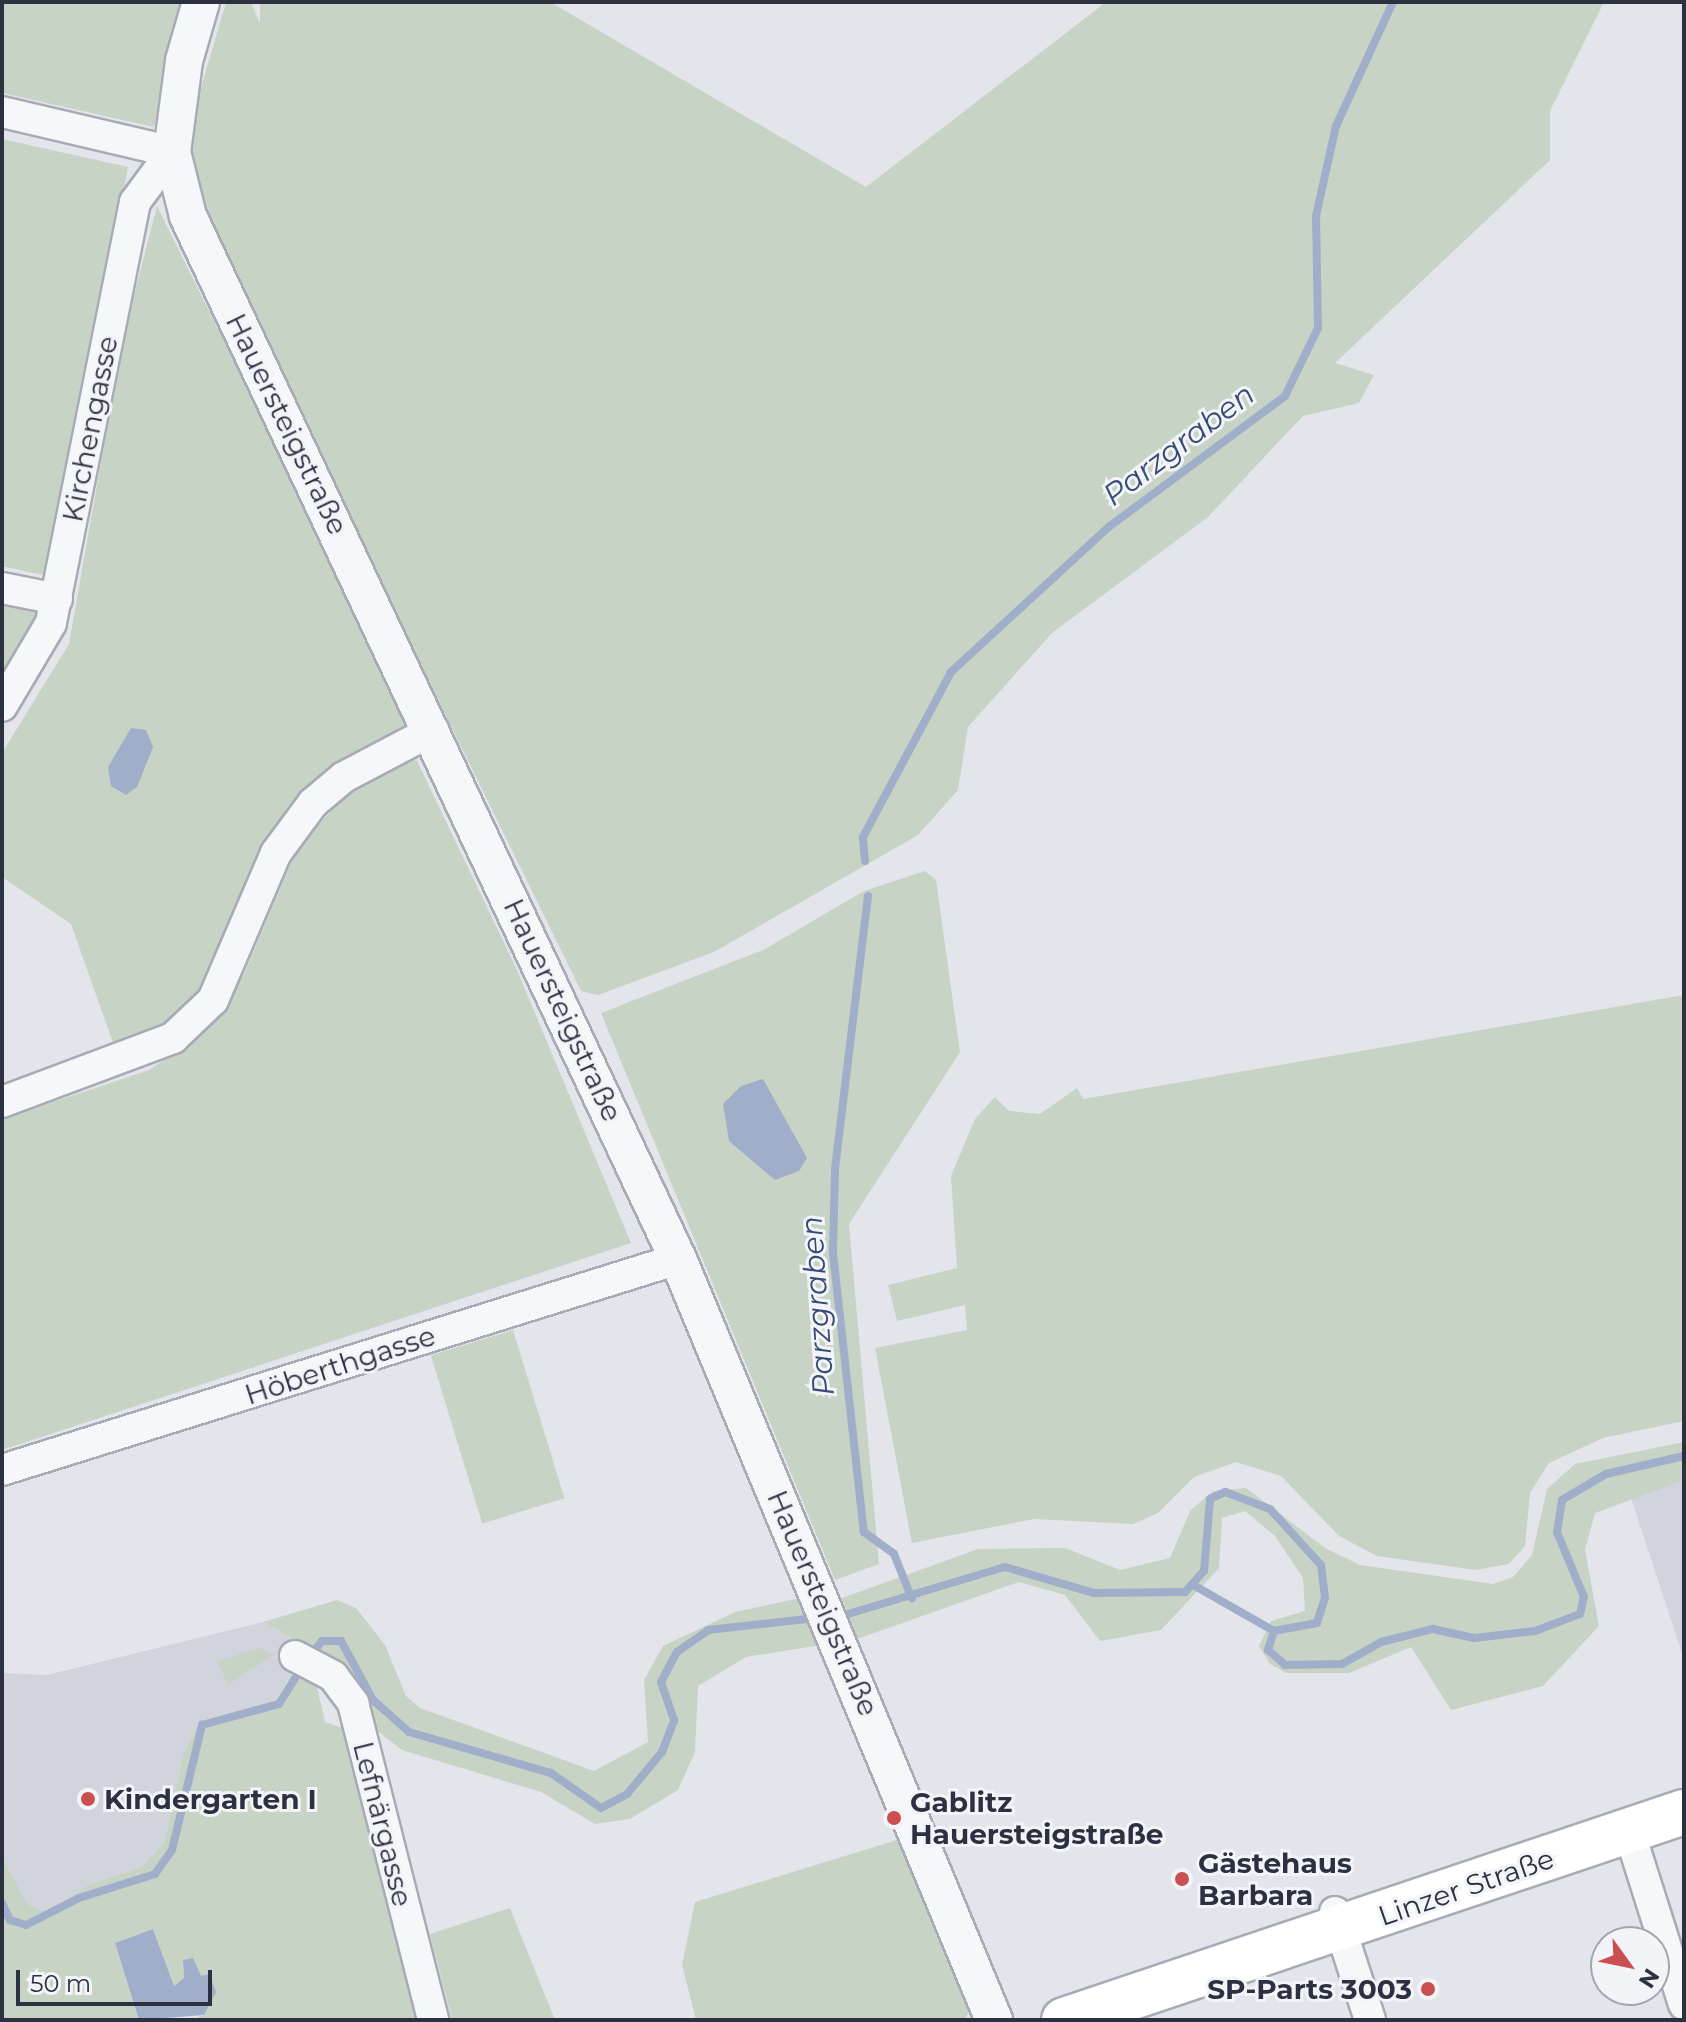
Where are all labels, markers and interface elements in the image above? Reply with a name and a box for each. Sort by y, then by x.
street label: Hauersteigstraße [219,308,355,540]
street label: Kirchengasse [56,333,124,525]
water label: Parzgraben [1096,377,1262,513]
street label: Hauersteigstraße [497,893,629,1127]
water label: Parzgraben [794,1215,842,1397]
street label: Höberthgasse [241,1318,439,1412]
street label: Hauersteigstraße [760,1485,886,1721]
street label: Lefnärgasse [346,1738,420,1910]
place label: Kindergarten I [104,1782,317,1816]
place label: Gablitz Hauersteigstraße [910,1785,1164,1851]
marker: Kindergarten I [79,1790,97,1808]
marker: Gablitz Hauersteigstraße [885,1809,903,1827]
street label: Linzer Straße [1374,1841,1558,1933]
place label: Gästehaus Barbara [1198,1846,1352,1912]
marker: Gästehaus Barbara [1173,1870,1191,1888]
north arrow [1590,1926,1670,2006]
scale bar [20,1954,216,2004]
text: N [1633,1963,1665,1993]
text: 50 m [30,1969,91,1998]
place label: SP-Parts 3003 [1207,1972,1412,2006]
marker: SP-Parts 3003 [1419,1980,1437,1998]

